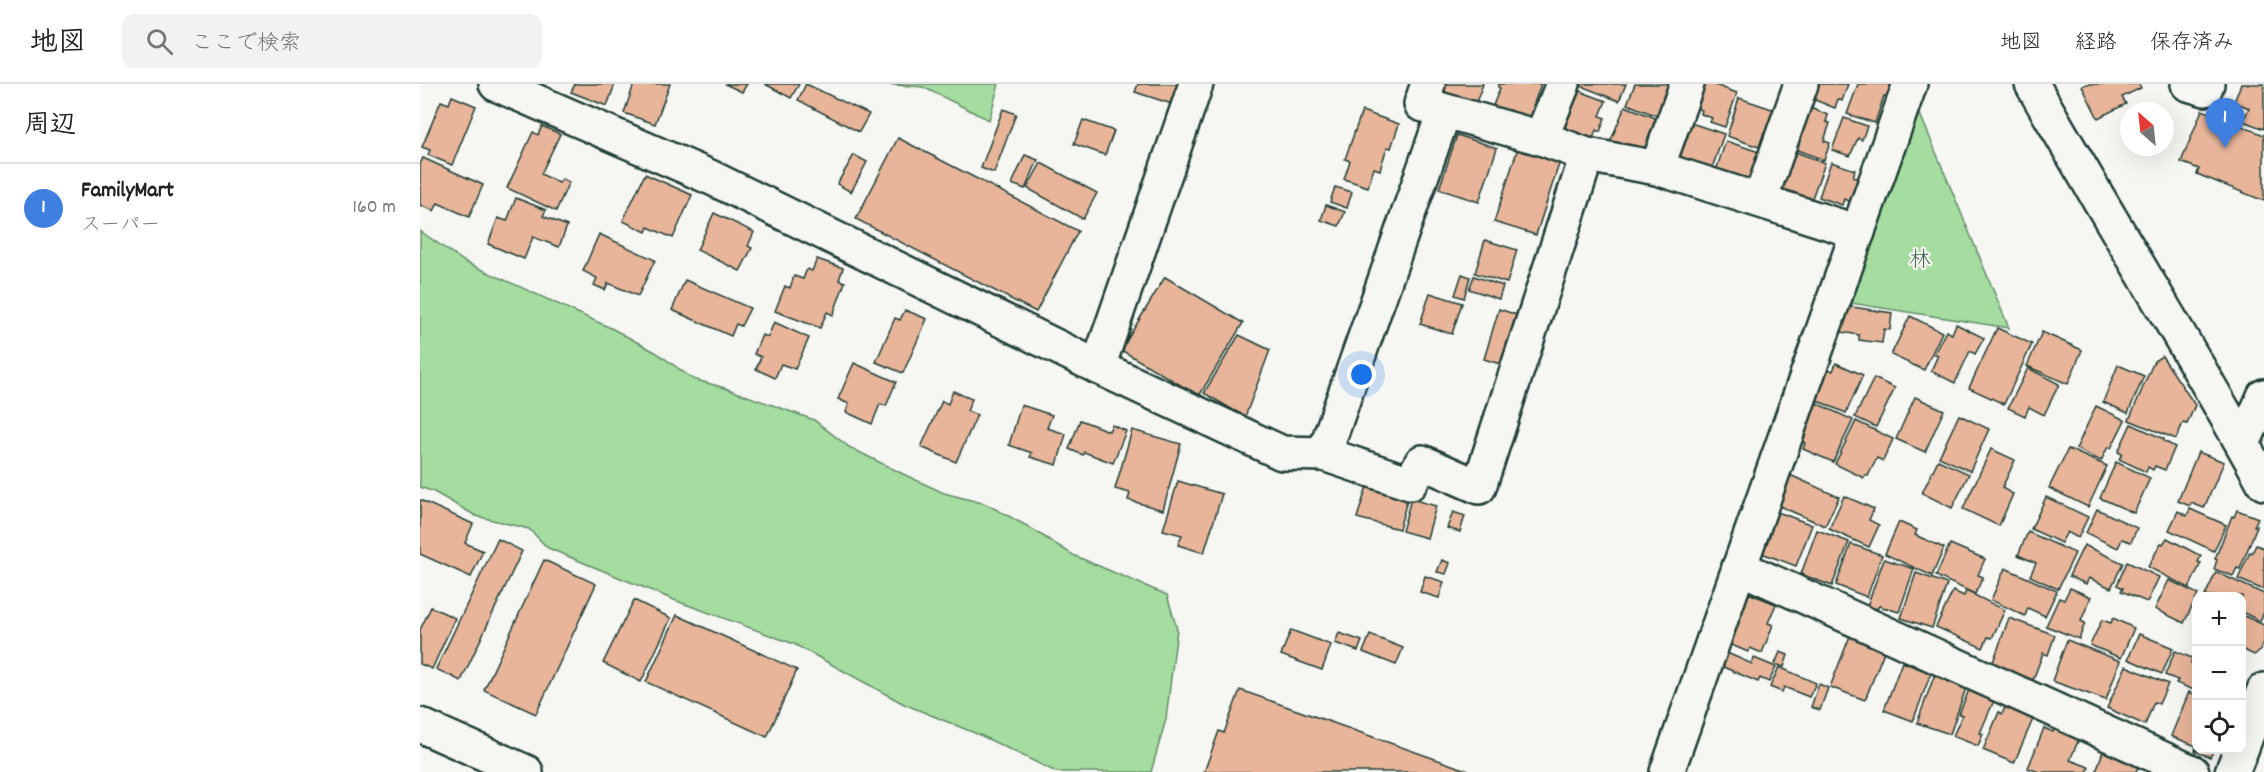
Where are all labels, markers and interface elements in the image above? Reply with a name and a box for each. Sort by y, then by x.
search box [122,14,542,68]
text: 地図 [30,25,86,65]
icon: search [143,25,176,58]
text: ここで検索 [191,29,301,60]
text: 地図 [2000,29,2042,59]
text: 経路 [2075,29,2117,59]
text: 保存済み [2150,29,2234,59]
pin: 1 [2206,98,2244,148]
north arrow [2120,102,2174,156]
text: 周辺 [24,108,76,145]
text: FamilyMart [81,176,174,207]
text: 1 [41,194,46,222]
text: 160 m [353,194,396,222]
text: スーパー [81,212,160,240]
park label: 林 [1909,246,1931,277]
your location [1347,360,1376,389]
map controls [2192,592,2246,754]
button: + [2192,592,2246,646]
button: − [2192,646,2246,700]
button: locate [2192,700,2246,754]

